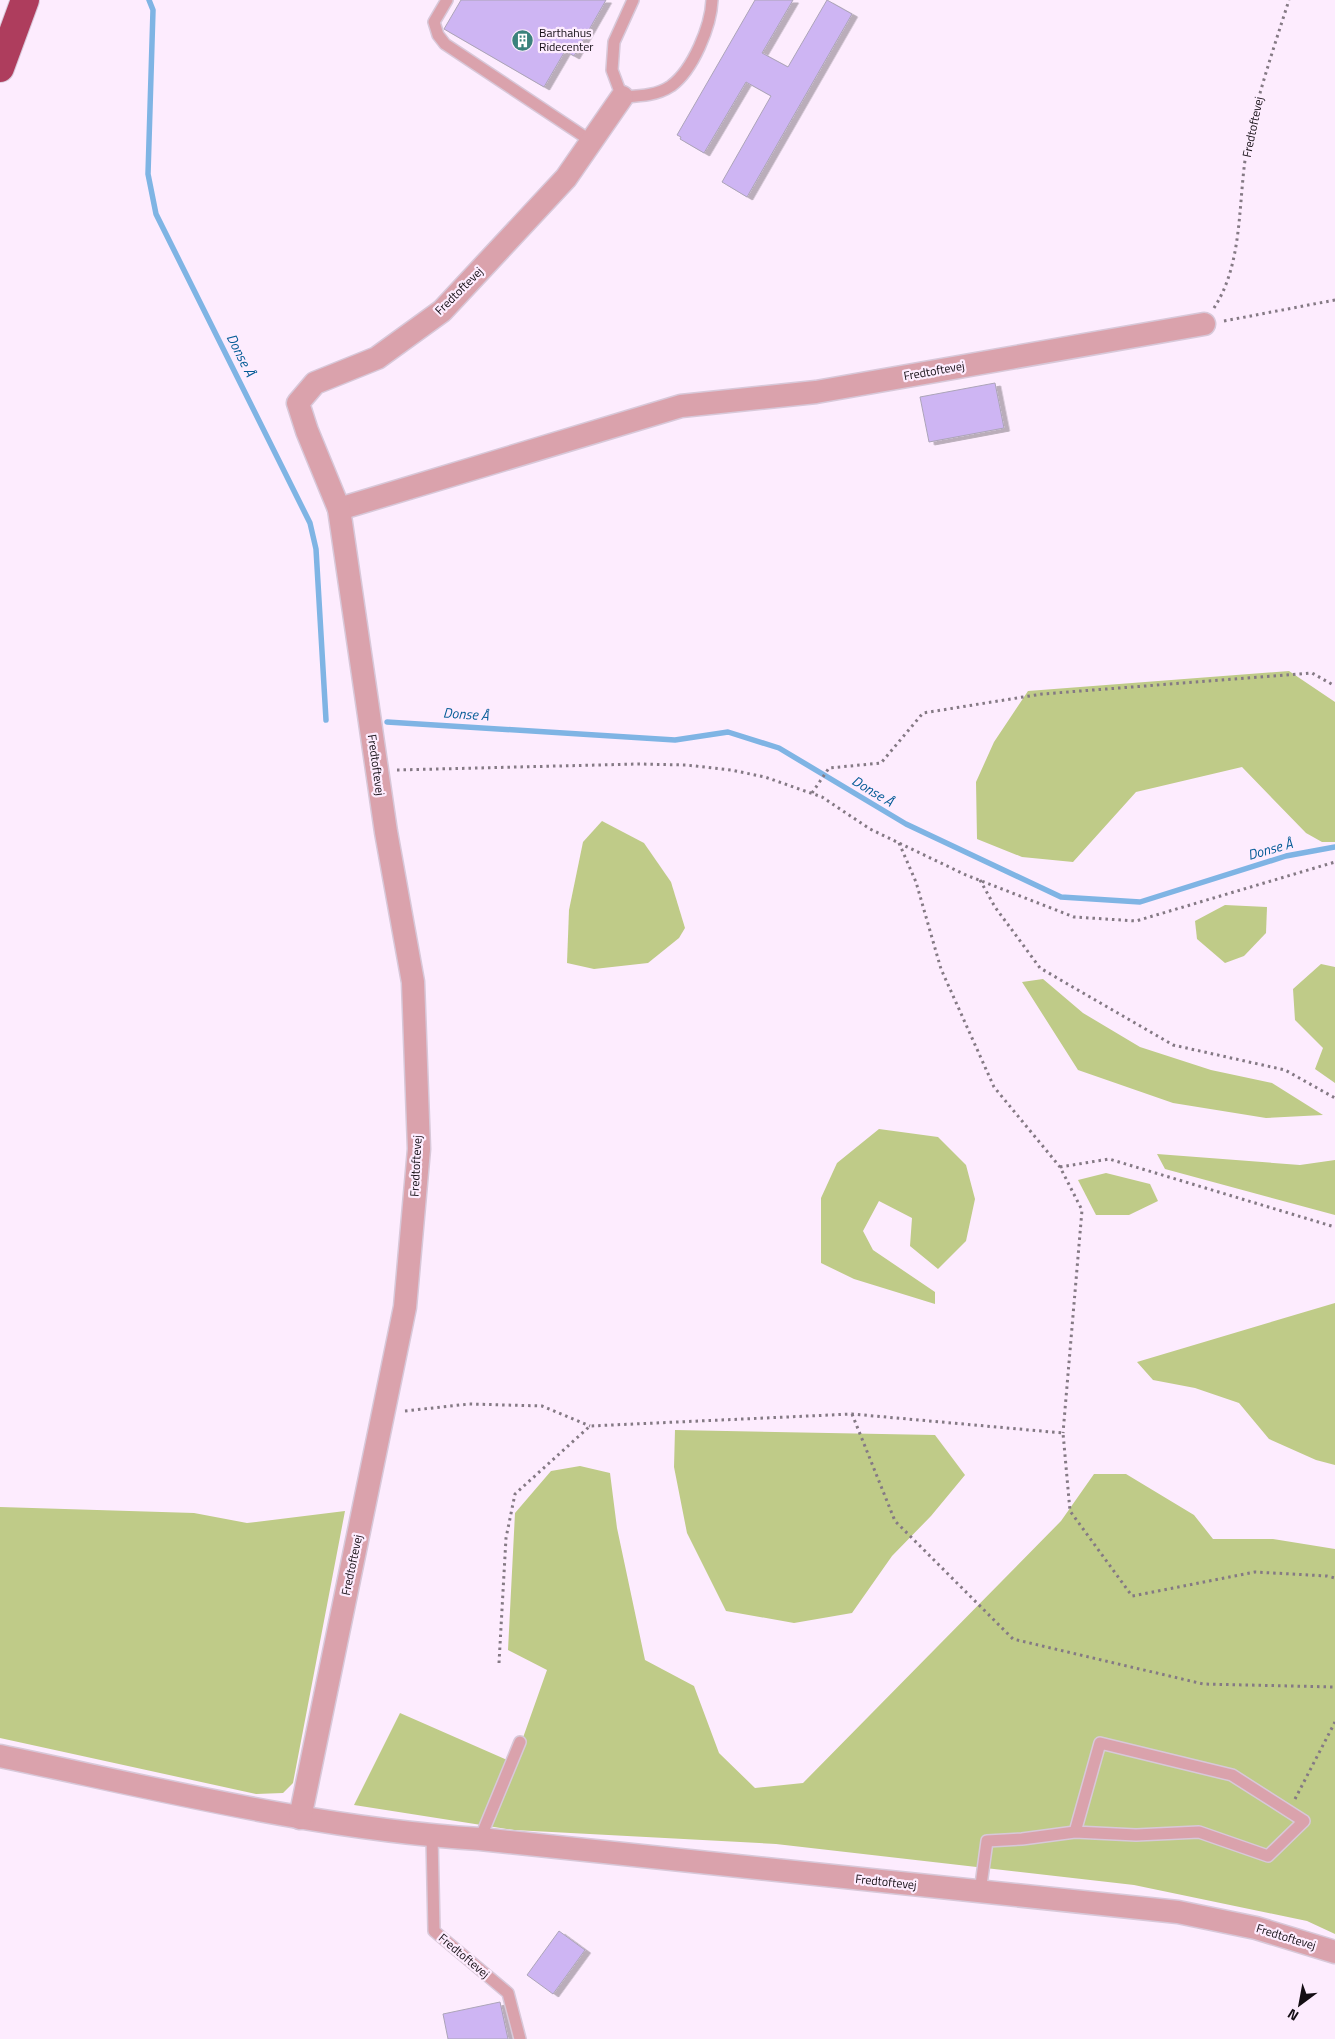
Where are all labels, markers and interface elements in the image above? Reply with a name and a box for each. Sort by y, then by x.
place label: Barthahus Ridecenter [539,23,593,56]
building icon: Barthahus Ridecenter [511,28,535,52]
street label: Fredtoftevej [1237,95,1268,159]
street label: Fredtoftevej [430,262,487,319]
water label: Donse Å [222,330,261,380]
street label: Fredtoftevej [902,356,966,385]
water label: Donse Å [443,701,490,726]
street label: Fredtoftevej [363,733,390,797]
water label: Donse Å [848,770,898,811]
water label: Donse Å [1245,832,1295,865]
street label: Fredtoftevej [404,1135,427,1197]
street label: Fredtoftevej [336,1533,367,1597]
street label: Fredtoftevej [854,1869,918,1894]
street label: Fredtoftevej [1254,1918,1318,1955]
street label: Fredtoftevej [435,1929,494,1983]
north arrow [1275,1979,1325,2029]
text: N [1283,2004,1303,2027]

